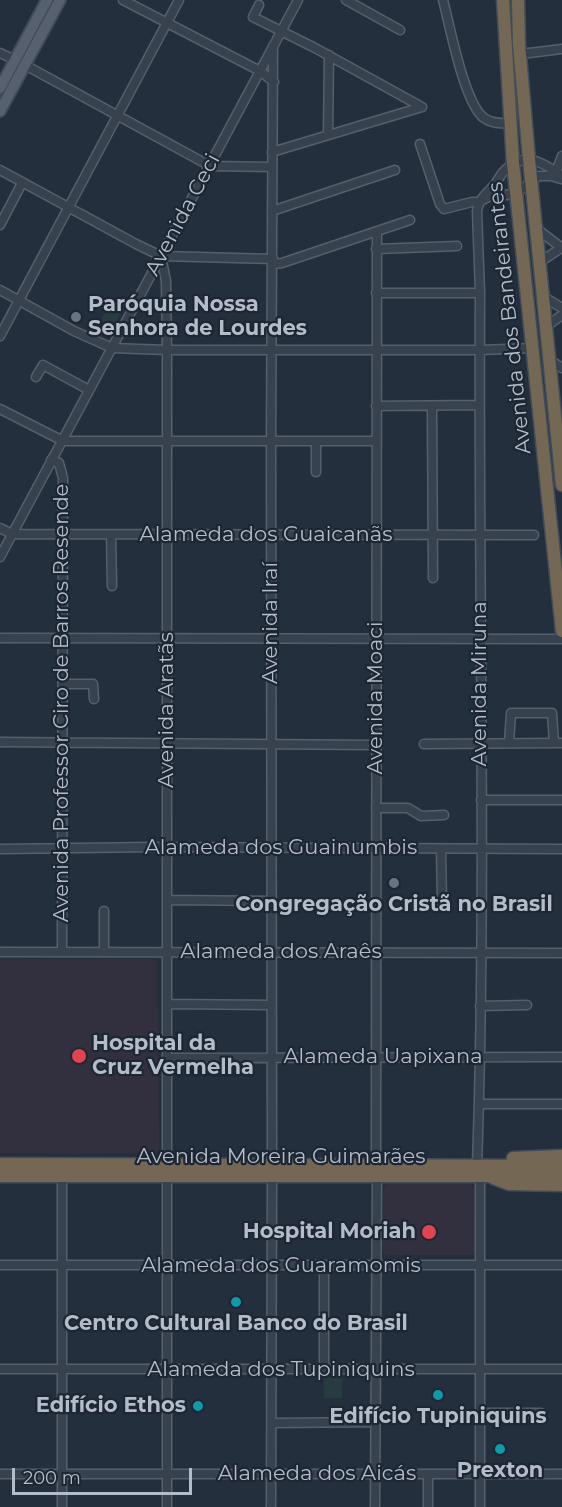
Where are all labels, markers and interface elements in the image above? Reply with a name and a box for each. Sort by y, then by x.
street label: Avenida Ceci [140,150,226,280]
street label: Avenida dos Bandeirantes [483,181,537,455]
place label: Paróquia Nossa Senhora de Lourdes [88,292,307,342]
marker: Paróquia Nossa Senhora de Lourdes [69,310,83,324]
street label: Avenida Professor Ciro de Barros Resende [49,484,75,922]
street label: Alameda dos Guaicanãs [140,522,392,548]
street label: Avenida Iraí [258,562,284,684]
street label: Avenida Miruna [467,601,493,767]
street label: Avenida Moaci [363,621,389,775]
street label: Avenida Aratãs [154,632,180,788]
street label: Alameda dos Guainumbis [145,835,417,861]
marker: Congregação Cristã no Brasil [387,876,401,890]
place label: Congregação Cristã no Brasil [235,892,553,918]
street label: Alameda dos Araês [180,939,382,965]
place label: Hospital da Cruz Vermelha [92,1031,254,1081]
street label: Alameda Uapixana [283,1044,483,1070]
marker: Hospital da Cruz Vermelha [70,1047,88,1065]
street label: Avenida Moreira Guimarães [137,1144,425,1170]
place label: Hospital Moriah [243,1219,416,1245]
marker: Hospital Moriah [420,1223,438,1241]
street label: Alameda dos Guaramomis [141,1253,421,1279]
marker: Centro Cultural Banco do Brasil [229,1295,243,1309]
place label: Centro Cultural Banco do Brasil [64,1311,408,1337]
street label: Alameda dos Tupiniquins [147,1357,415,1383]
marker: Edifício Tupiniquins [431,1388,445,1402]
place label: Edifício Ethos [36,1393,186,1419]
marker: Edifício Ethos [191,1399,205,1413]
place label: Edifício Tupiniquins [329,1404,547,1430]
marker: Prexton [493,1442,507,1456]
scale bar [15,1456,195,1494]
place label: Prexton [457,1458,543,1484]
street label: Alameda dos Aicás [218,1461,416,1487]
text: 200 m [23,1467,81,1489]

